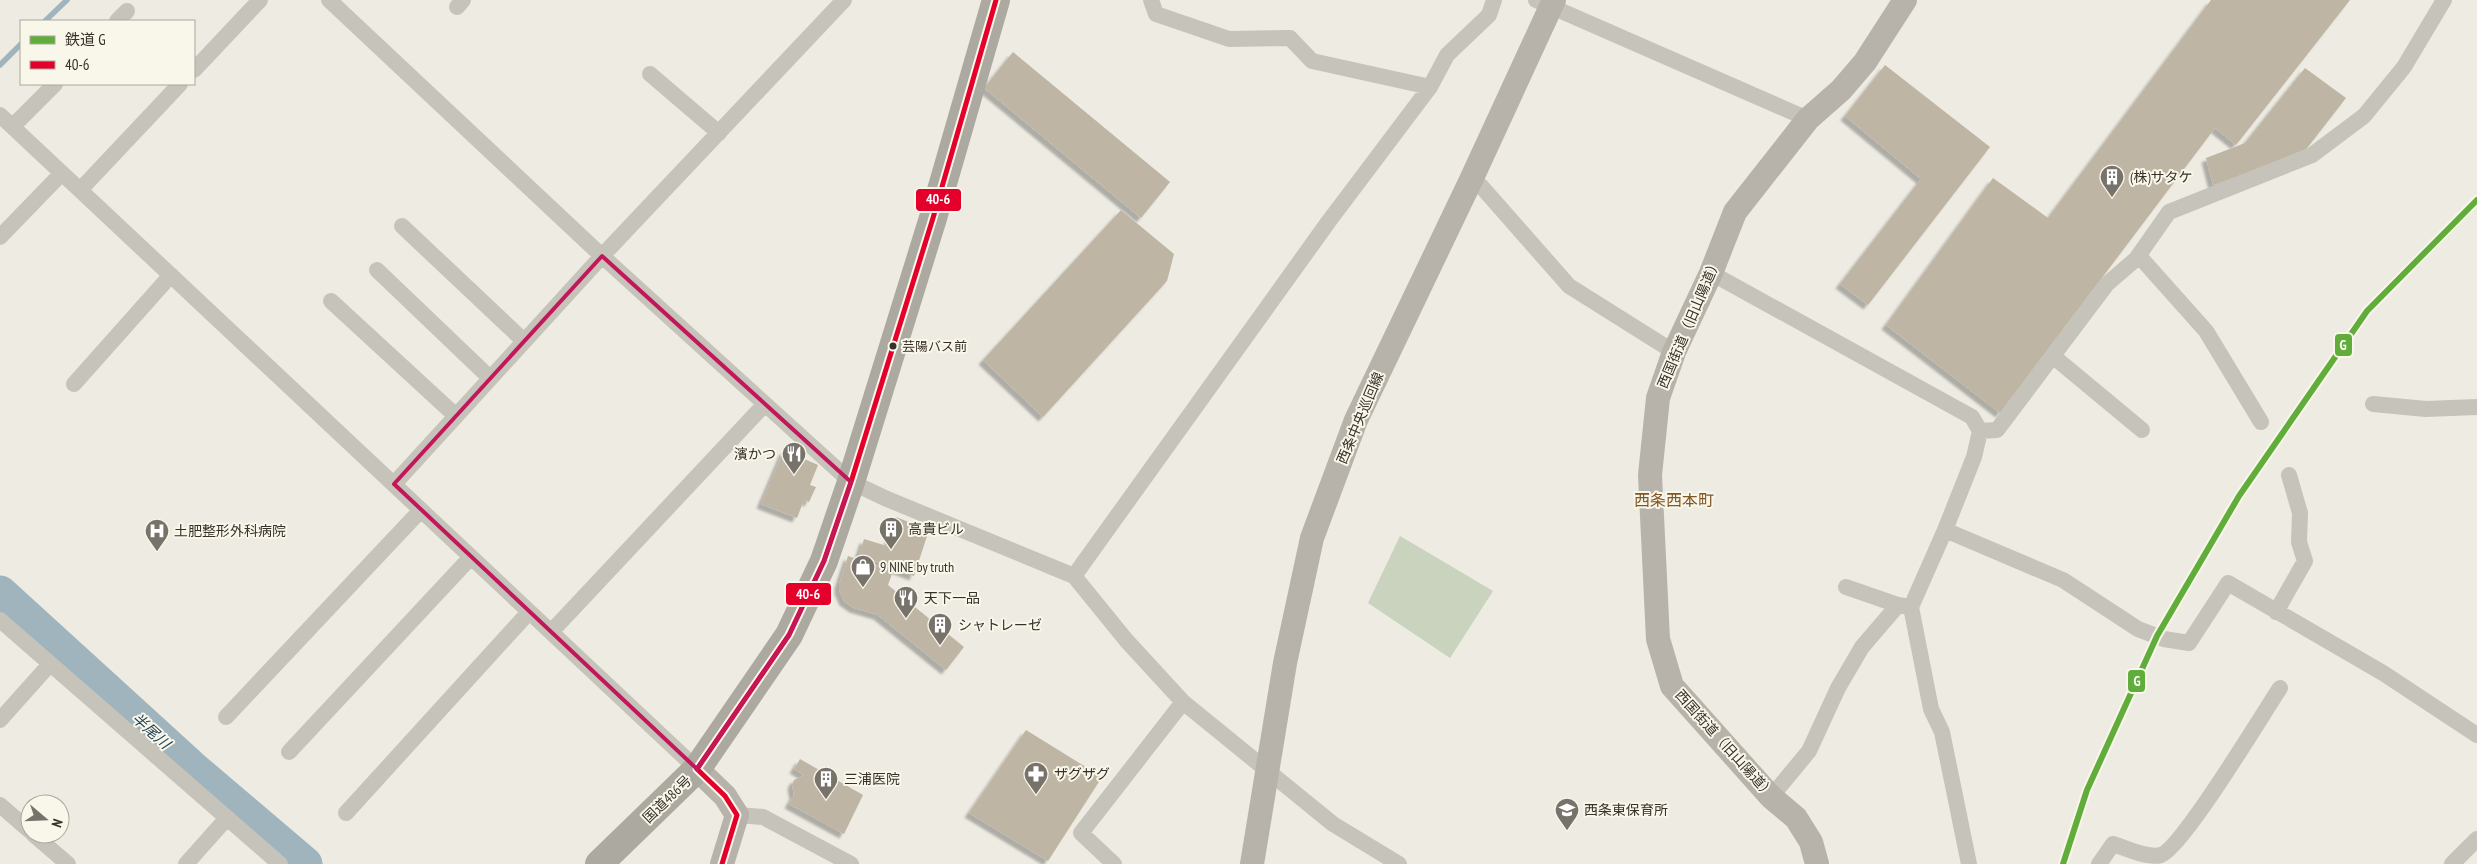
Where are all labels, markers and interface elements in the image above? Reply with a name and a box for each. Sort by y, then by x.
legend [20,20,195,85]
text: 鉄道 G [65,30,106,49]
text: 40-6 [65,55,90,74]
building icon: (株)サタケ [2099,164,2125,198]
place label: (株)サタケ [2130,168,2193,186]
line badge: 40-6 [915,188,962,212]
text: 40-6 [926,190,950,208]
street label: 西国街道（旧山陽道） [1653,255,1725,391]
line badge: G [2334,333,2353,357]
text: G [2339,336,2347,354]
place label: 芸陽バス前 [902,338,967,355]
marker: 芸陽バス前 [888,341,898,351]
street label: 西条中央巡回線 [1333,369,1387,467]
restaurant icon: 濱かつ [781,441,807,475]
place label: 濱かつ [734,445,776,463]
district label: 西条西本町 [1634,490,1714,510]
building icon: 高貴ビル [878,516,904,550]
hospital icon: 土肥整形外科病院 [144,518,170,552]
place label: 高貴ビル [908,520,964,538]
place label: 土肥整形外科病院 [174,522,286,540]
shop icon: 9 NINE by truth [850,554,876,588]
place label: 9 NINE by truth [880,558,954,576]
line badge: 40-6 [785,582,832,606]
text: 40-6 [796,585,820,603]
restaurant icon: 天下一品 [893,585,919,619]
place label: 天下一品 [924,589,980,607]
building icon: シャトレーゼ [927,612,953,646]
place label: シャトレーゼ [958,616,1042,634]
line badge: G [2127,669,2146,693]
text: G [2133,672,2141,690]
street label: 西国街道（旧山陽道） [1671,686,1779,802]
water label: 半尾川 [128,709,176,754]
pharmacy icon: ザグザグ [1023,761,1049,795]
place label: ザグザグ [1054,765,1110,783]
building icon: 三浦医院 [813,766,839,800]
place label: 三浦医院 [844,770,900,788]
street label: 国道486号 [639,771,695,827]
north arrow [20,794,70,844]
school or university icon: 西条東保育所 [1554,797,1580,831]
place label: 西条東保育所 [1584,801,1668,819]
text: N [48,817,67,830]

